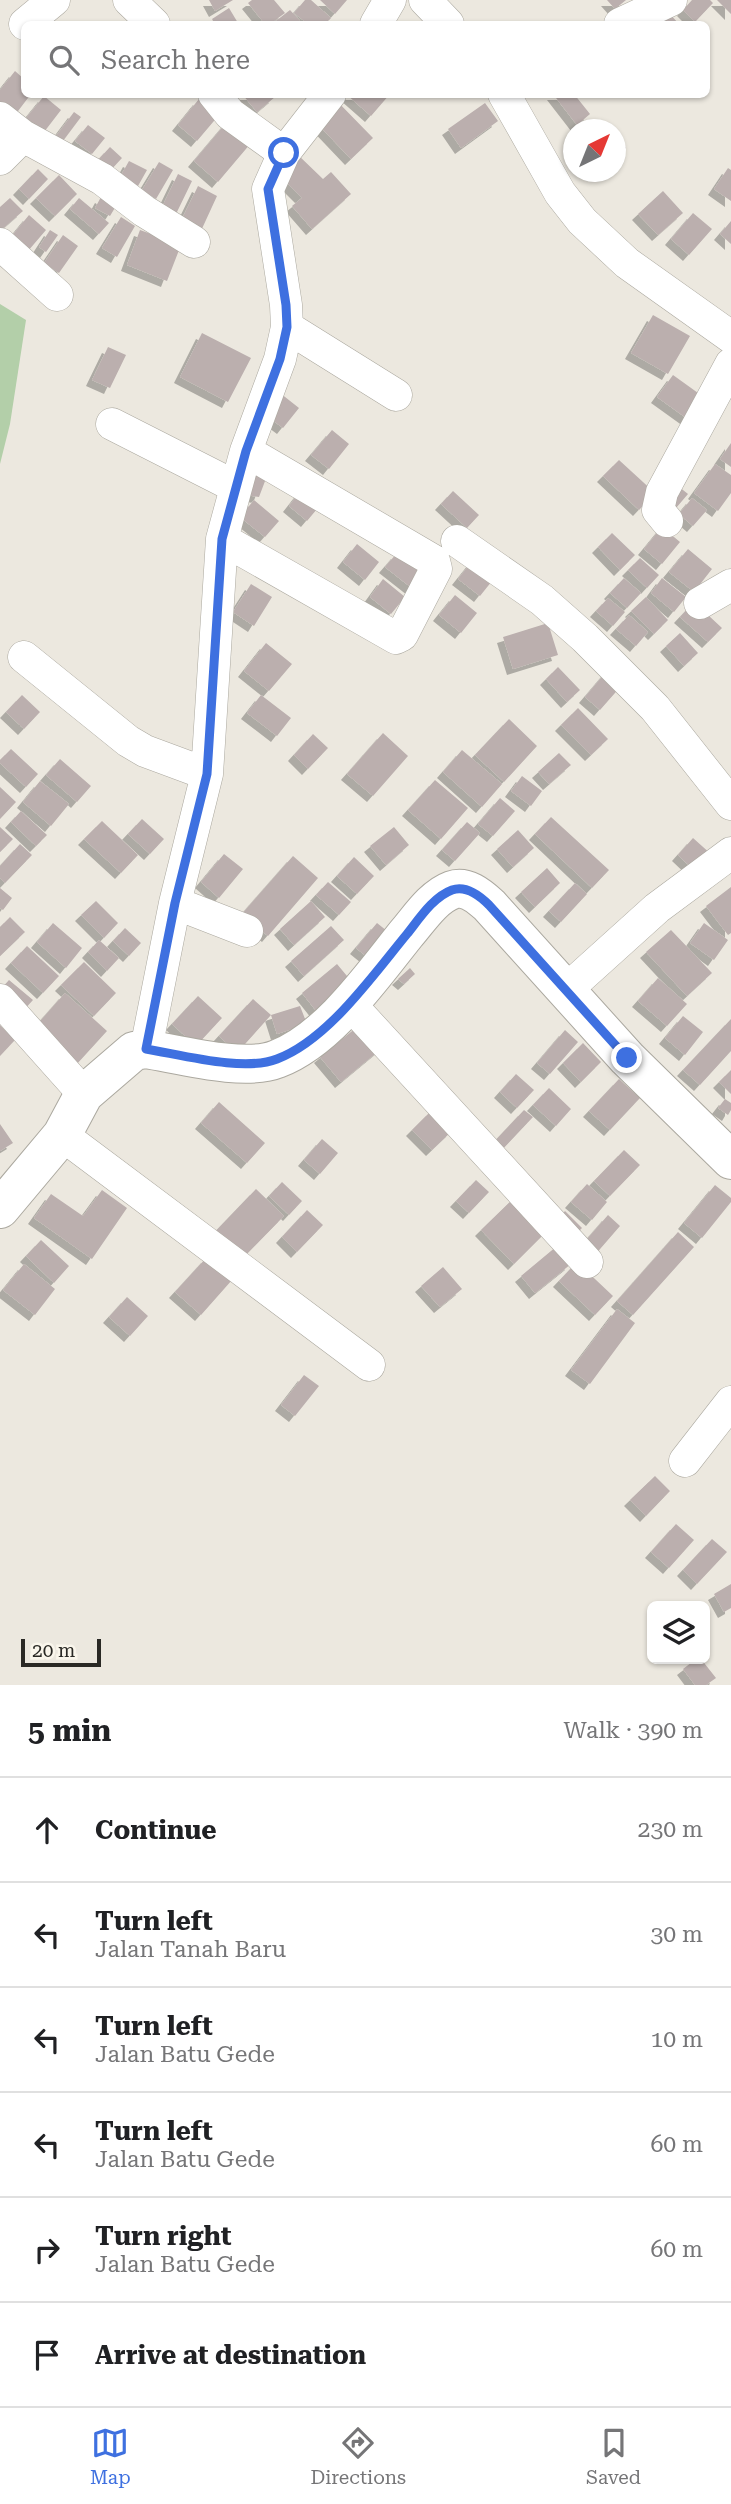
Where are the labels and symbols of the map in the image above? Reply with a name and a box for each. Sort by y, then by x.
north arrow [563,119,626,182]
route start [268,137,299,168]
route end [611,1042,642,1073]
scale bar [21,1636,102,1668]

